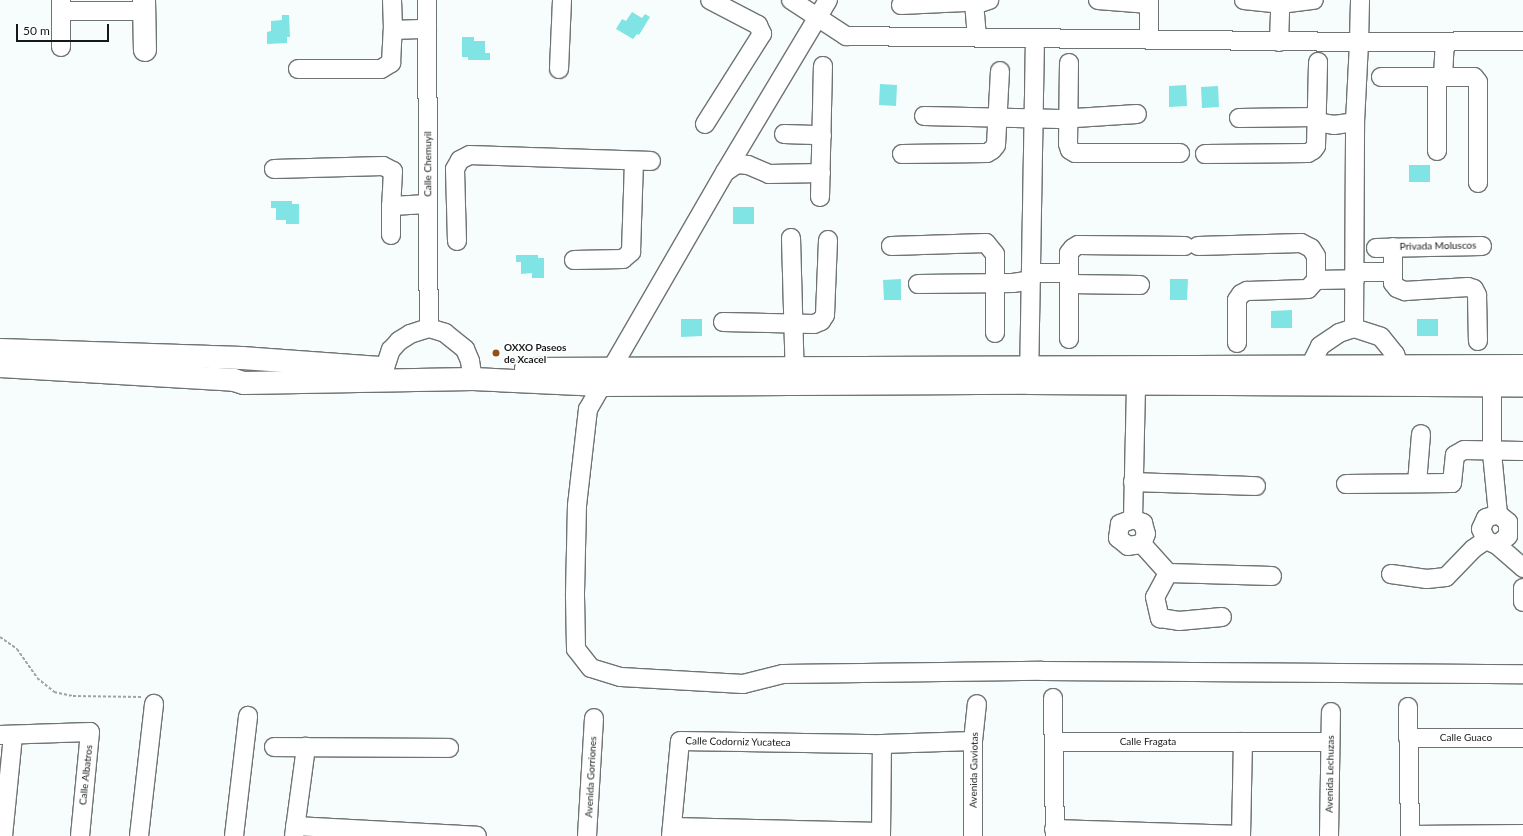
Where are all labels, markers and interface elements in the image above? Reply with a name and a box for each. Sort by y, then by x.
scale bar [18,16,111,42]
text: 50 m [23,23,50,38]
street label: Calle Chemuyil [422,131,434,197]
street label: Privada Moluscos [1399,239,1477,253]
place label: OXXO Paseos de Xcacel [504,341,566,364]
marker: OXXO Paseos de Xcacel [491,348,501,358]
street label: Avenida Gaviotas [967,732,981,808]
street label: Calle Guaco [1440,732,1492,744]
street label: Calle Codorniz Yucateca [685,735,791,749]
street label: Avenida Lechuzas [1323,735,1337,813]
street label: Avenida Gorriones [583,736,599,818]
street label: Calle Fragata [1120,736,1176,748]
street label: Calle Albatros [77,744,95,806]

